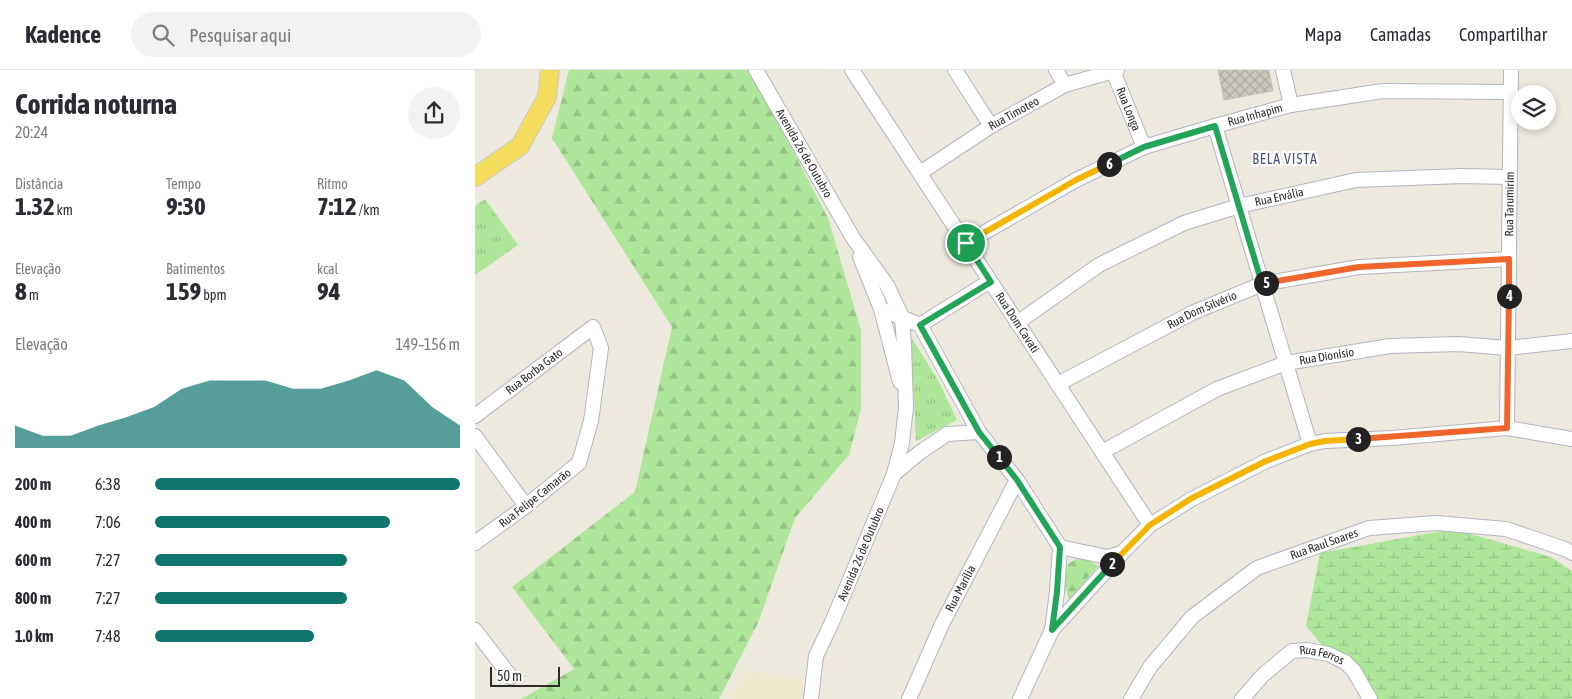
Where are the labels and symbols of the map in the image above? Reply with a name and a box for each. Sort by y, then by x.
street label: Rua Longa [1113,85,1144,133]
street label: Rua Timoteo [986,94,1042,133]
street label: Rua Inhapim [1226,101,1284,129]
street label: Avenida 26 de Outubro [773,106,835,200]
district label: BELA VISTA [1252,151,1318,167]
pin: 6 [1097,152,1121,176]
street label: Rua Tarumirim [1502,172,1517,236]
street label: Rua Ervália [1253,185,1305,209]
pin [945,222,987,264]
pin: 5 [1253,270,1279,296]
pin: 4 [1497,284,1521,308]
street label: Rua Dom Silvério [1165,288,1239,332]
street label: Rua Dom Cavati [993,290,1042,355]
street label: Rua Borba Gato [503,345,566,397]
street label: Rua Dionísio [1298,345,1355,368]
pin: 3 [1345,426,1371,452]
pin: 1 [987,444,1011,470]
street label: Rua Felipe Camarão [496,465,574,530]
street label: Avenida 26 de Outubro [835,505,887,603]
street label: Rua Raul Soares [1288,526,1360,563]
pin: 2 [1099,552,1125,576]
street label: Rua Marília [943,563,978,614]
street label: Rua Ferros [1299,643,1346,668]
scale bar [490,664,560,687]

